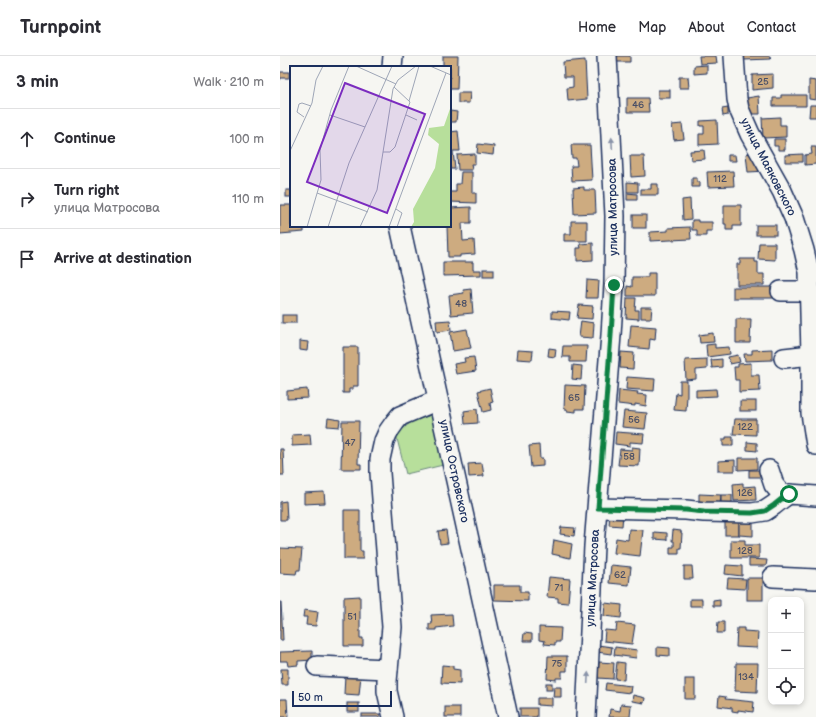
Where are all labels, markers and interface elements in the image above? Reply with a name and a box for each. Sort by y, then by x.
text: Turnpoint [20,16,101,39]
text: Home [578,19,616,36]
text: Map [638,19,666,36]
text: About [688,19,725,36]
text: Contact [747,19,796,36]
inset map [290,66,451,227]
text: 3 min [16,72,59,92]
text: Walk · 210 m [193,74,264,90]
house number: 25 [757,76,769,88]
house number: 46 [632,99,644,111]
street label: улица Маяковского [737,116,799,218]
icon: ahead [16,128,38,150]
text: Continue [54,129,116,148]
text: 100 m [229,131,264,147]
one-way arrow [608,137,615,149]
street label: улица Матросова [605,158,621,256]
house number: 112 [713,173,727,185]
text: Turn right [54,181,119,200]
icon: right [16,188,38,210]
text: 110 m [232,191,264,207]
text: улица Матросова [54,200,160,216]
icon: arrive [16,248,38,270]
text: Arrive at destination [54,249,192,268]
route end [605,276,623,294]
house number: 48 [455,298,467,310]
house number: 65 [568,392,580,404]
house number: 56 [628,414,640,426]
street label: улица Островского [436,418,472,524]
house number: 122 [737,421,753,433]
house number: 47 [344,437,356,449]
house number: 58 [623,451,635,463]
route start [780,485,798,503]
house number: 126 [737,487,753,499]
street label: улица Матросова [583,529,603,627]
house number: 128 [737,545,753,557]
house number: 62 [614,569,626,581]
house number: 71 [555,582,564,594]
map controls [768,597,804,705]
button: + [768,597,804,633]
house number: 51 [347,611,357,623]
button: − [768,633,804,669]
house number: 75 [552,658,563,670]
button: locate [768,669,804,705]
house number: 134 [738,671,754,683]
one-way arrow [584,672,591,684]
scale bar [292,689,392,708]
text: 50 m [298,691,323,704]

